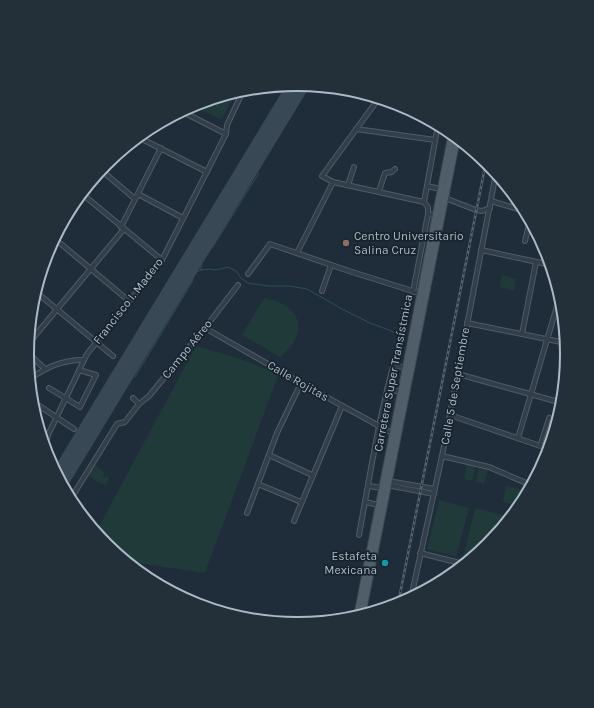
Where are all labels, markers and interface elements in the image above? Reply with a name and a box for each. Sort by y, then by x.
place label: Centro Universitario Salina Cruz [354,229,464,257]
marker: Centro Universitario Salina Cruz [341,238,351,248]
street label: Francisco I. Madero [90,255,166,347]
street label: Carretera Super Transístmica [371,293,415,453]
street label: Campo Aéreo [159,317,215,381]
street label: Calle 5 de Septiembre [438,326,472,446]
street label: Calle Rojitas [265,358,331,404]
place label: Estafeta Mexicana [324,549,377,577]
marker: Estafeta Mexicana [380,558,390,568]

